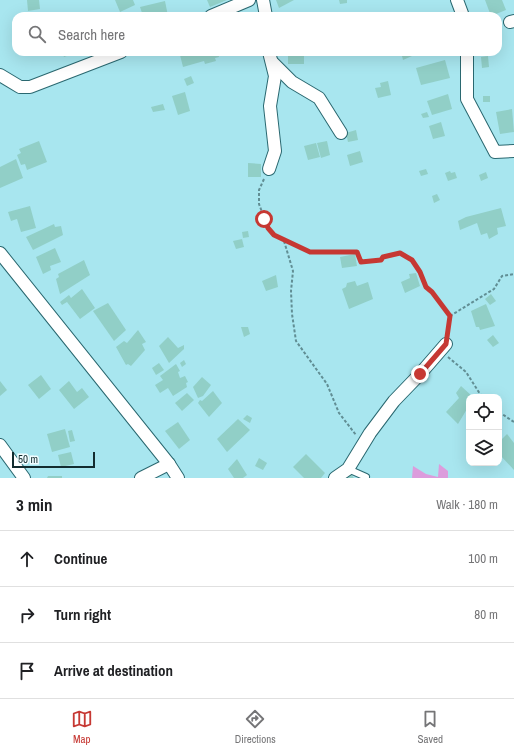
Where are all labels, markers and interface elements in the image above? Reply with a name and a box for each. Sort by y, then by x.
search box [12,12,502,56]
icon: search [26,23,48,45]
text: Search here [58,24,125,45]
route start [255,210,273,228]
route end [411,365,429,383]
map controls [466,394,502,466]
button: locate [466,394,502,430]
button: layers [466,430,502,466]
scale bar [12,450,95,469]
text: 50 m [18,452,38,466]
text: 3 min [16,493,52,516]
text: Walk · 180 m [436,496,498,513]
icon: ahead [16,548,38,570]
text: Continue [54,548,107,569]
text: 100 m [468,550,498,567]
icon: right [16,604,38,626]
text: Turn right [54,604,111,625]
text: 80 m [474,606,498,623]
icon: arrive [16,660,38,682]
text: Arrive at destination [54,660,173,681]
tab: Map [71,708,93,746]
tab: Directions [235,708,276,746]
tab: Saved [418,708,443,746]

